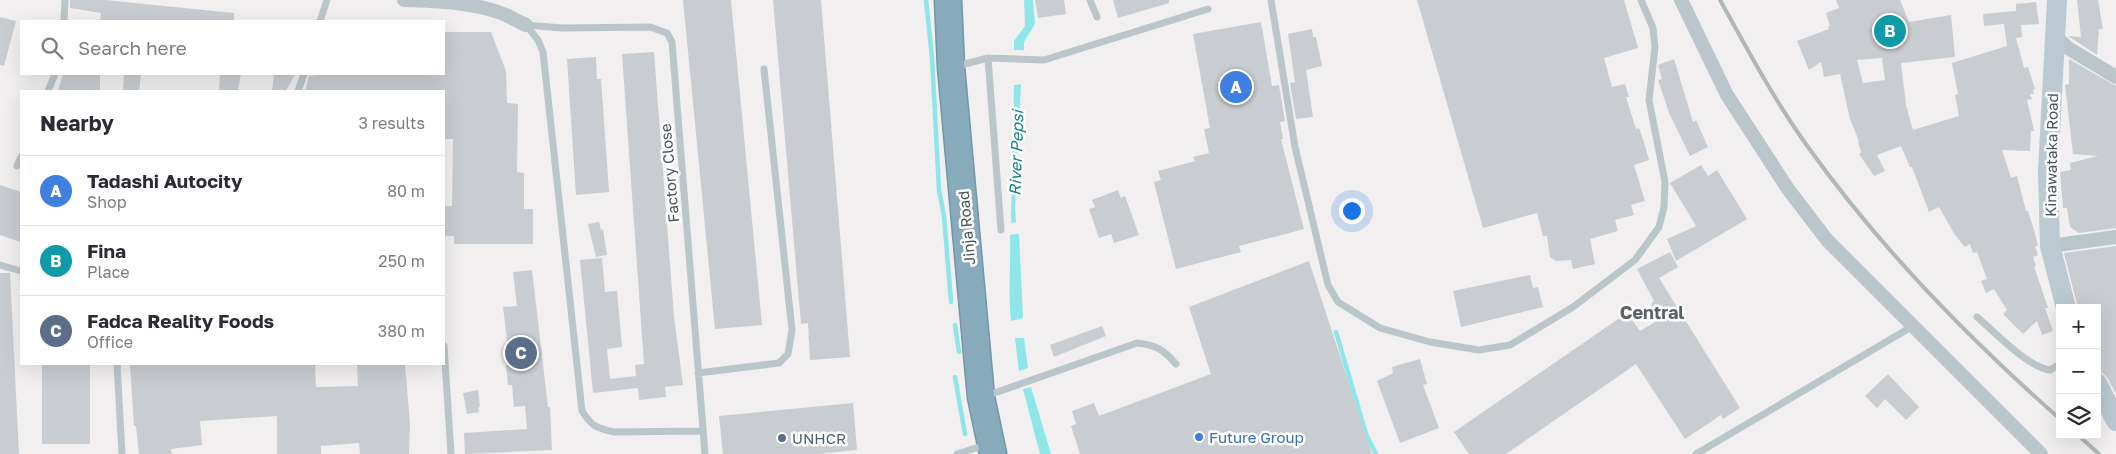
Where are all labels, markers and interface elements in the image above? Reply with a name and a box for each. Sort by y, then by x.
pin: B [1874,12,1906,50]
search box [20,20,445,75]
icon: search [38,34,66,62]
text: Search here [78,36,187,59]
pin: A [1220,68,1252,106]
street label: Kinawataka Road [2041,93,2061,217]
water label: River Pepsi [1005,108,1028,196]
text: Nearby [40,110,114,136]
text: 3 results [358,113,425,133]
street label: Factory Close [656,122,682,223]
text: Tadashi Autocity [87,169,242,192]
text: A [50,181,62,201]
text: 80 m [387,181,425,201]
street label: Jinja Road [954,190,978,266]
text: Shop [87,192,127,212]
your location [1339,198,1365,224]
text: Fina [87,239,126,262]
text: B [50,251,62,271]
text: 250 m [378,251,425,271]
text: Place [87,262,130,282]
district label: Central [1620,301,1684,323]
map controls [2056,304,2101,439]
button: + [2056,304,2101,349]
text: Fadca Reality Foods [87,309,274,332]
text: C [50,321,62,341]
text: 380 m [378,321,425,341]
text: Office [87,332,133,352]
pin: C [505,334,537,372]
button: − [2056,349,2101,394]
button: layers [2056,394,2101,439]
place label: Future Group [1209,428,1304,446]
place label: UNHCR [792,429,846,447]
marker: Future Group [1193,431,1205,443]
marker: UNHCR [776,432,788,444]

